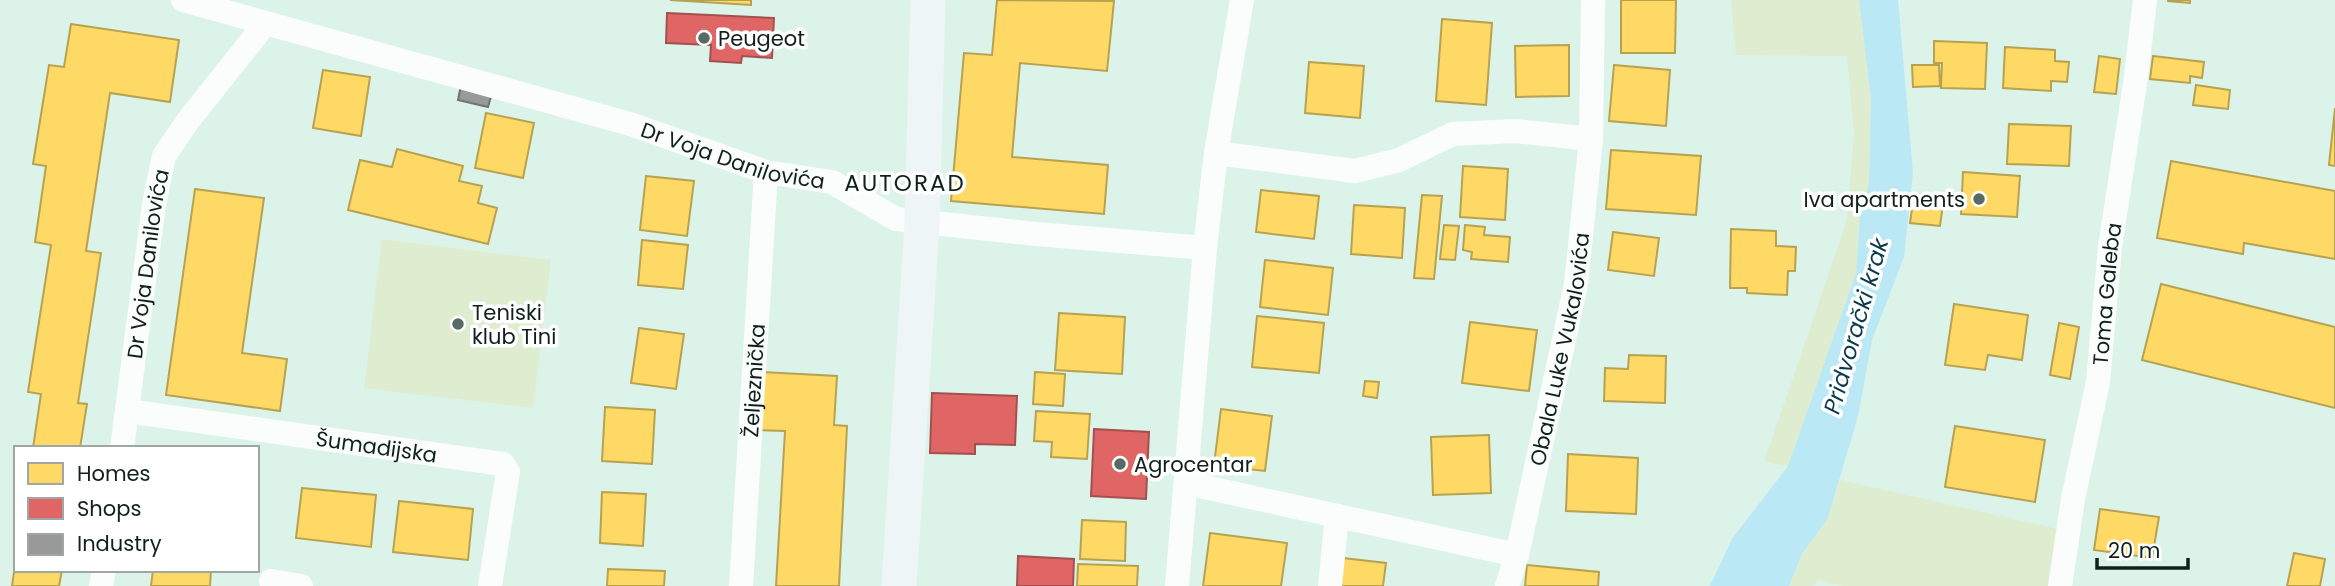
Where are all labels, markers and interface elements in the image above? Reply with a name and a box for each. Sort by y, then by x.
place label: Peugeot [718,24,805,53]
marker: Peugeot [696,30,712,46]
street label: Dr Voja Danilovića [637,114,827,195]
street label: Dr Voja Danilovića [119,166,175,360]
district label: AUTORAD [844,167,966,199]
place label: Iva apartments [1803,185,1965,214]
marker: Iva apartments [1971,191,1987,207]
street label: Toma Galeba [2085,221,2128,367]
street label: Obala Luke Vukalovića [1522,231,1596,468]
water label: Pridvorački krak [1816,233,1897,417]
place label: Teniski klub Tini [472,298,556,351]
marker: Teniski klub Tini [450,316,466,332]
street label: Željeznička [736,323,771,438]
street label: Šumadijska [314,423,439,469]
legend [14,446,259,572]
place label: Agrocentar [1134,450,1253,479]
marker: Agrocentar [1112,456,1128,472]
text: Homes [77,459,151,488]
text: Shops [77,494,141,523]
scale bar [2097,526,2188,570]
text: Industry [77,529,162,558]
text: 20 m [2108,536,2161,565]

